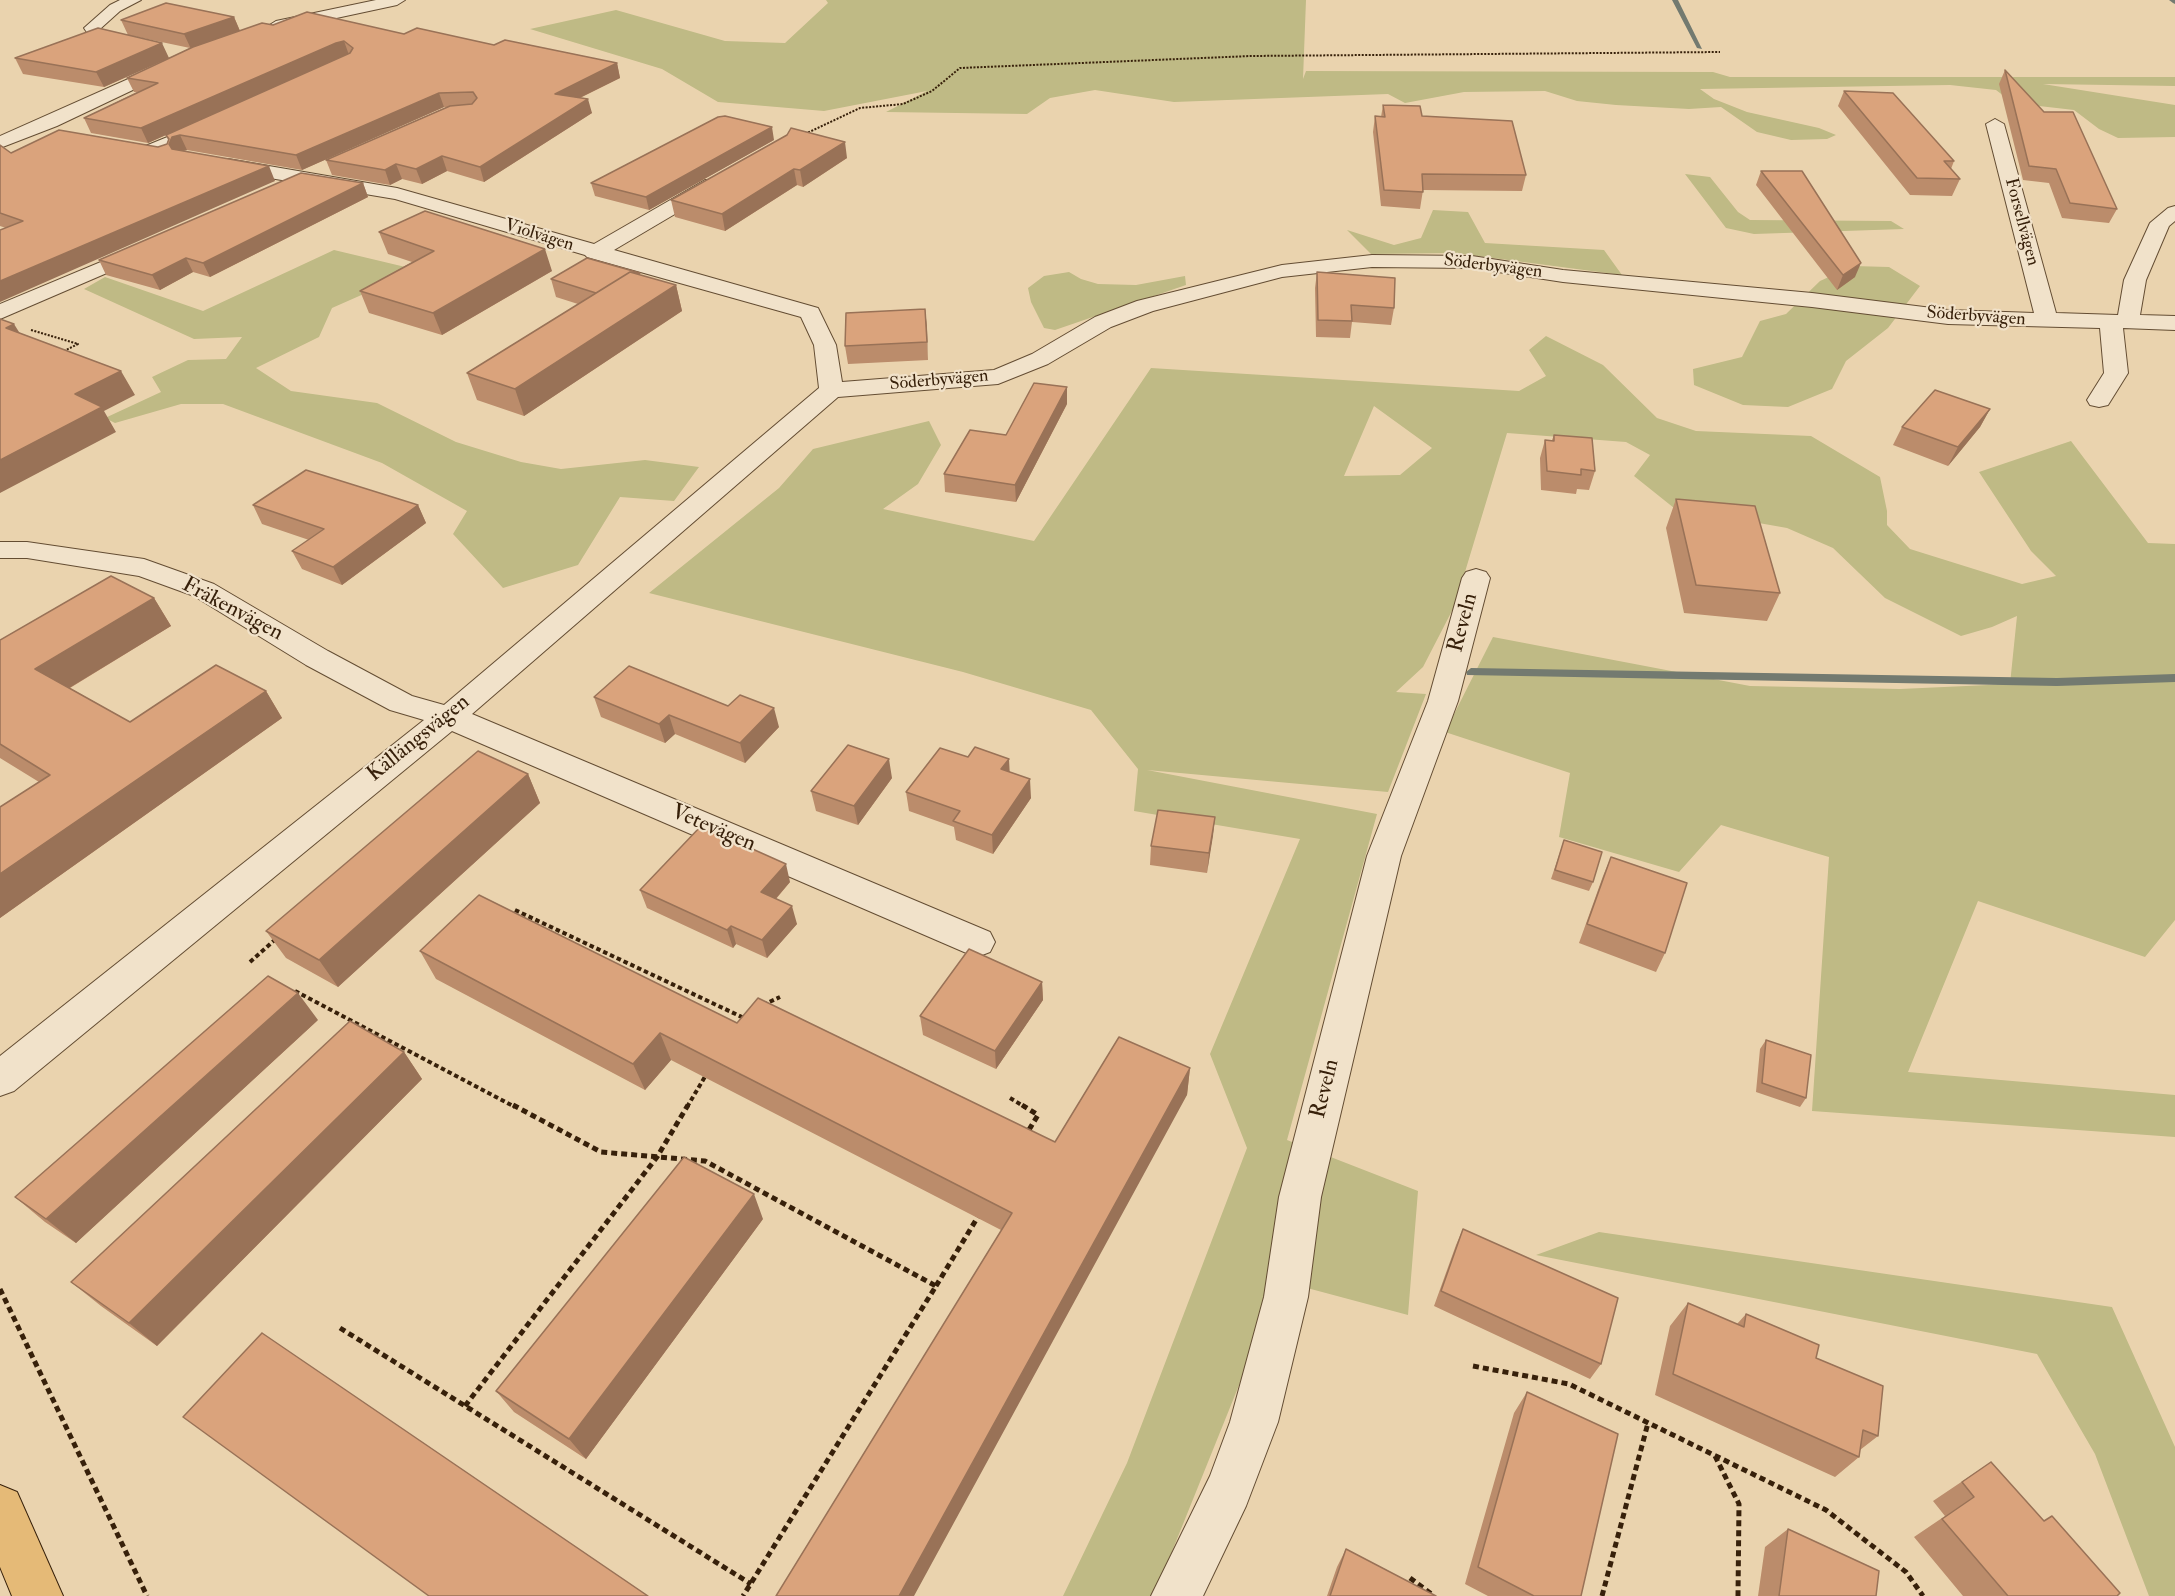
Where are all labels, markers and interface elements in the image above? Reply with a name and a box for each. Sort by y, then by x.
street label: Forsellvägen [1999,176,2043,268]
street label: Violvägen [502,215,576,257]
street label: Söderbyvägen [1442,250,1544,284]
street label: Söderbyvägen [1926,303,2026,331]
street label: Söderbyvägen [889,366,989,396]
street label: Fräkenvägen [177,572,287,648]
street label: Reveln [1443,590,1485,656]
street label: Källängsvägen [362,690,476,788]
street label: Vetevägen [667,799,759,859]
street label: Reveln [1306,1057,1346,1121]

